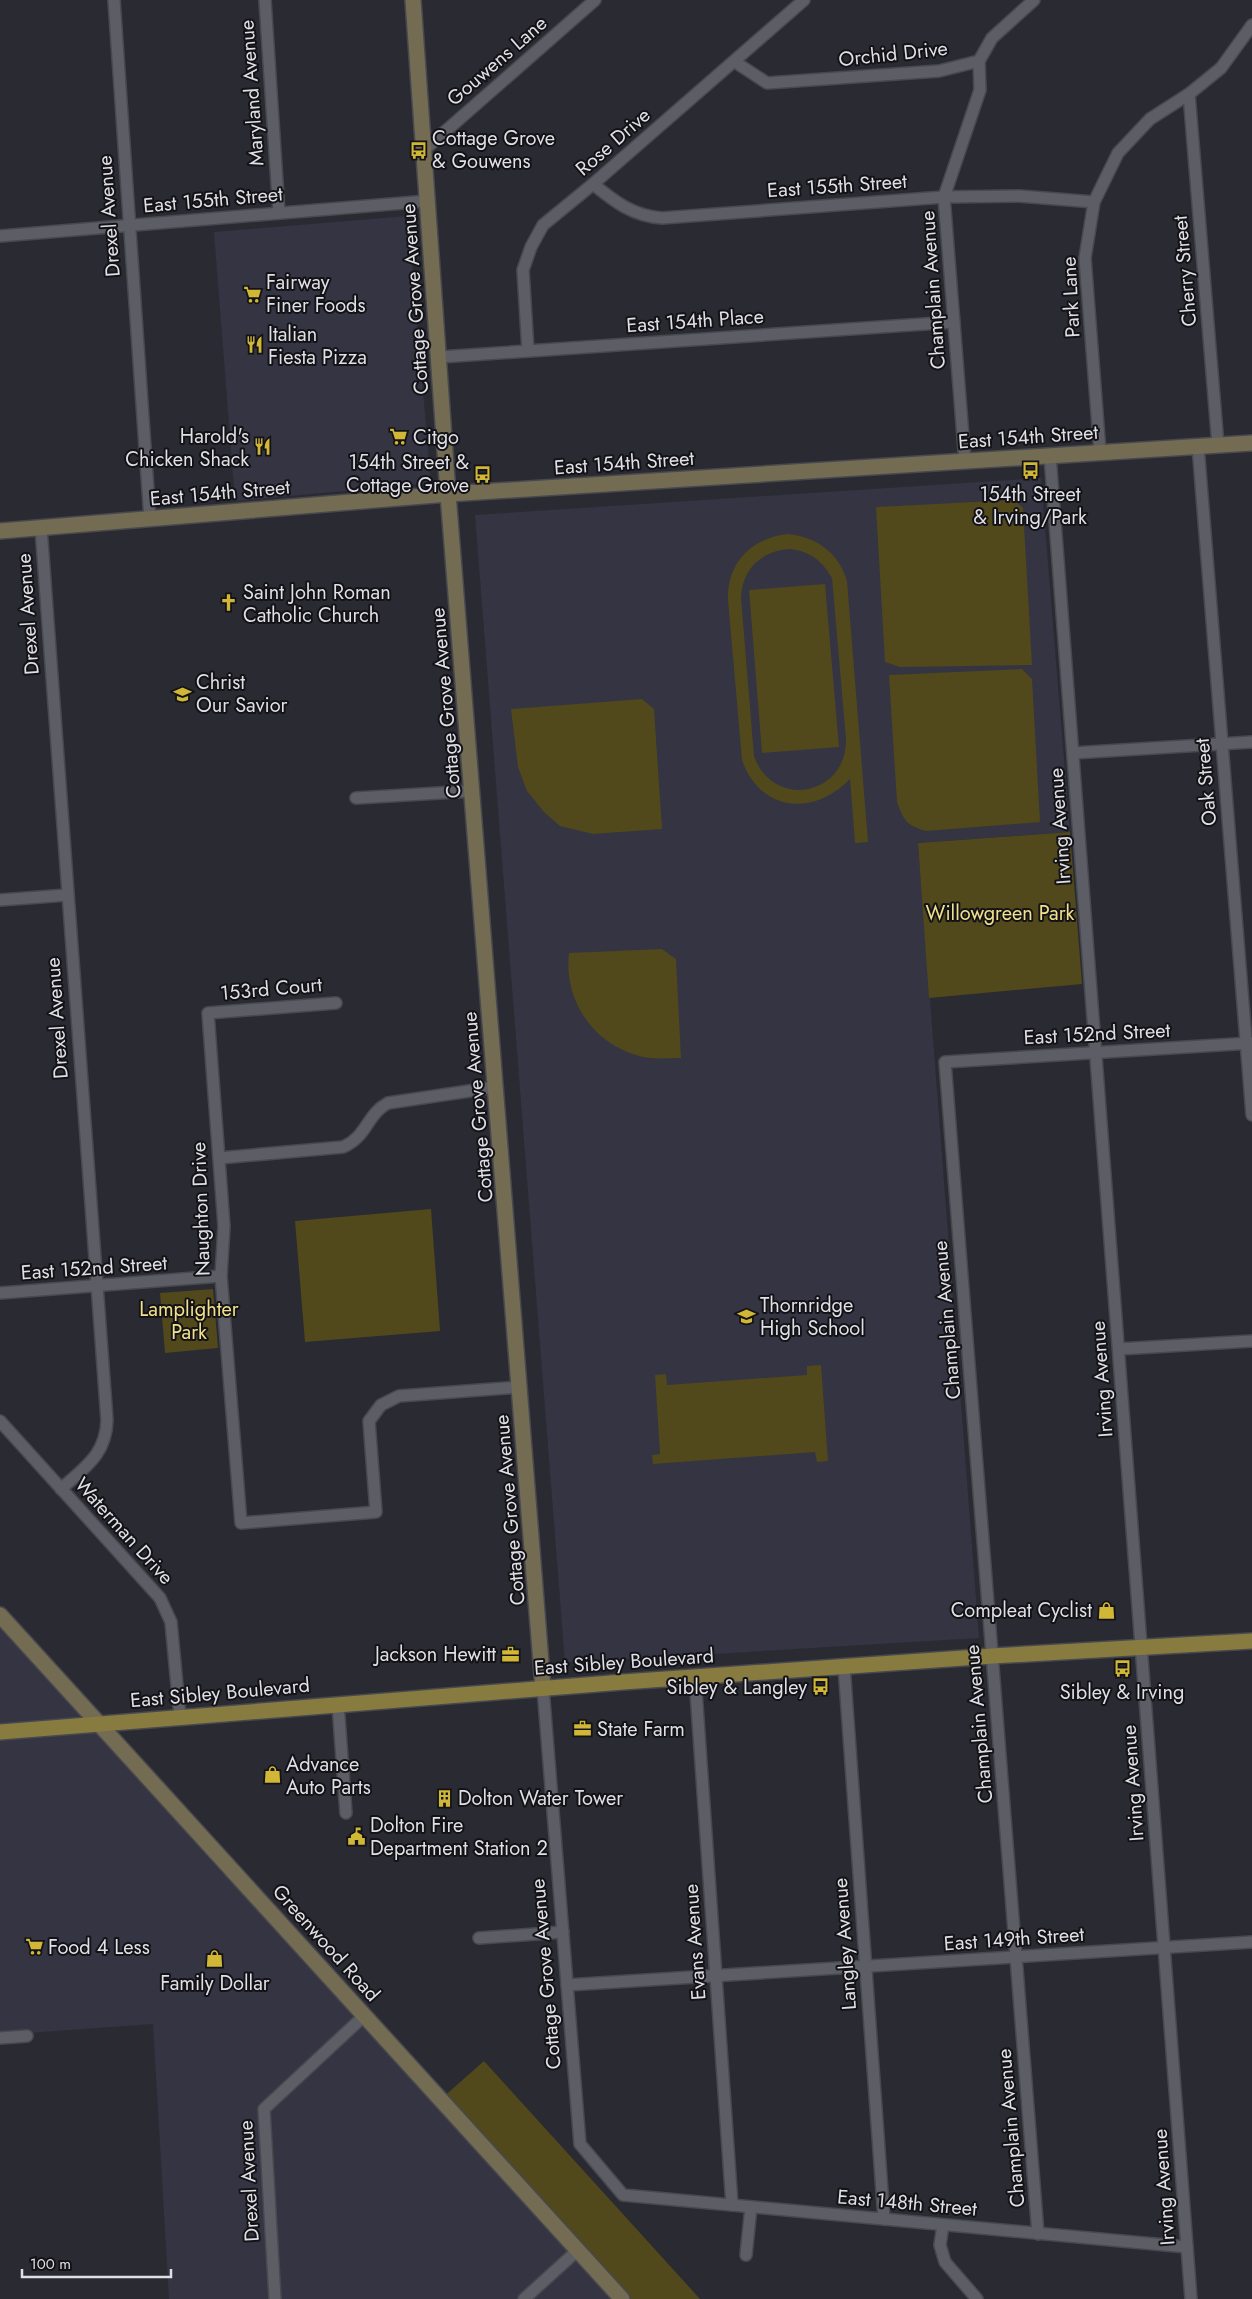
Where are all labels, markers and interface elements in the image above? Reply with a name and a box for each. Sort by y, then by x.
street label: Gouwens Lane [441,9,553,113]
street label: Maryland Avenue [232,19,272,167]
street label: Orchid Drive [837,34,949,74]
street label: Rose Drive [569,101,657,183]
place label: Cottage Grove & Gouwens [432,124,555,176]
bus stop icon: Cottage Grove & Gouwens [408,140,428,160]
street label: Drexel Avenue [90,154,128,278]
street label: East 155th Street [766,167,908,205]
street label: East 155th Street [142,179,284,221]
street label: Cottage Grove Avenue [394,203,436,395]
street label: Champlain Avenue [913,210,953,370]
street label: Cherry Street [1166,214,1204,328]
street label: Park Lane [1054,256,1088,338]
place label: Fairway Finer Foods [266,268,366,320]
supermarket icon: Fairway Finer Foods [242,284,262,304]
street label: East 154th Place [625,302,765,340]
place label: Italian Fiesta Pizza [268,320,367,372]
restaurant icon: Italian Fiesta Pizza [244,335,264,355]
street label: East 154th Street [957,418,1099,456]
place label: Harold's Chicken Shack [125,422,249,474]
place label: Citgo [413,423,459,452]
supermarket icon: Citgo [389,427,409,447]
restaurant icon: Harold's Chicken Shack [253,437,273,457]
street label: East 154th Street [553,444,695,482]
place label: 154th Street & Cottage Grove [346,448,469,500]
bus stop icon: 154th Street & Irving/Park [1020,460,1040,480]
bus stop icon: 154th Street & Cottage Grove [473,464,493,484]
street label: East 154th Street [149,472,291,514]
place label: 154th Street & Irving/Park [973,480,1087,532]
street label: Drexel Avenue [9,552,47,676]
place label: Saint John Roman Catholic Church [243,578,391,630]
church icon: Saint John Roman Catholic Church [219,593,239,613]
street label: Cottage Grove Avenue [423,606,469,800]
place label: Christ Our Savior [196,668,288,720]
school or university icon: Christ Our Savior [172,684,192,704]
street label: Oak Street [1188,737,1224,827]
street label: Irving Avenue [1041,767,1079,885]
park label: Willowgreen Park [926,899,1075,928]
street label: Drexel Avenue [38,956,76,1080]
street label: 153rd Court [219,970,323,1008]
street label: Cottage Grove Avenue [455,1010,501,1204]
street label: East 152nd Street [1023,1016,1171,1052]
street label: Naughton Drive [184,1141,218,1277]
street label: Champlain Avenue [926,1240,968,1400]
street label: East 152nd Street [20,1248,168,1288]
place label: Thornridge High School [760,1291,865,1343]
park label: Lamplighter Park [139,1295,239,1347]
school or university icon: Thornridge High School [736,1307,756,1327]
street label: Irving Avenue [1083,1320,1121,1438]
street label: Cottage Grove Avenue [487,1413,533,1607]
street label: Waterman Drive [68,1471,180,1591]
place label: Compleat Cyclist [951,1596,1092,1625]
shop icon: Compleat Cyclist [1096,1600,1116,1620]
place label: Jackson Hewitt [372,1640,496,1669]
street label: East Sibley Boulevard [533,1641,715,1683]
office icon: Jackson Hewitt [500,1644,520,1664]
street label: Champlain Avenue [958,1644,1000,1804]
bus stop icon: Sibley & Irving [1112,1658,1132,1678]
street label: East Sibley Boulevard [129,1671,311,1715]
place label: Sibley & Langley [667,1673,807,1702]
bus stop icon: Sibley & Langley [811,1677,831,1697]
place label: Sibley & Irving [1060,1678,1184,1707]
place label: State Farm [597,1715,685,1744]
office icon: State Farm [573,1719,593,1739]
street label: Irving Avenue [1114,1724,1152,1842]
place label: Advance Auto Parts [286,1750,371,1802]
shop icon: Advance Auto Parts [262,1765,282,1785]
place label: Dolton Water Tower [458,1784,623,1813]
building icon: Dolton Water Tower [434,1788,454,1808]
place label: Dolton Fire Department Station 2 [370,1811,548,1863]
public building icon: Dolton Fire Department Station 2 [346,1827,366,1847]
street label: Cottage Grove Avenue [523,1877,569,2071]
street label: Langley Avenue [826,1877,864,2011]
street label: Greenwood Road [265,1878,387,2008]
street label: Evans Avenue [676,1883,714,2001]
street label: East 149th Street [943,1920,1085,1958]
place label: Food 4 Less [48,1933,150,1962]
supermarket icon: Food 4 Less [24,1937,44,1957]
shop icon: Family Dollar [205,1949,225,1969]
place label: Family Dollar [160,1969,270,1998]
street label: Champlain Avenue [990,2048,1032,2208]
street label: Drexel Avenue [231,2120,267,2242]
street label: Irving Avenue [1145,2128,1183,2246]
street label: East 148th Street [836,2182,978,2224]
scale bar [22,2246,171,2278]
text: 100 m [30,2253,71,2275]

